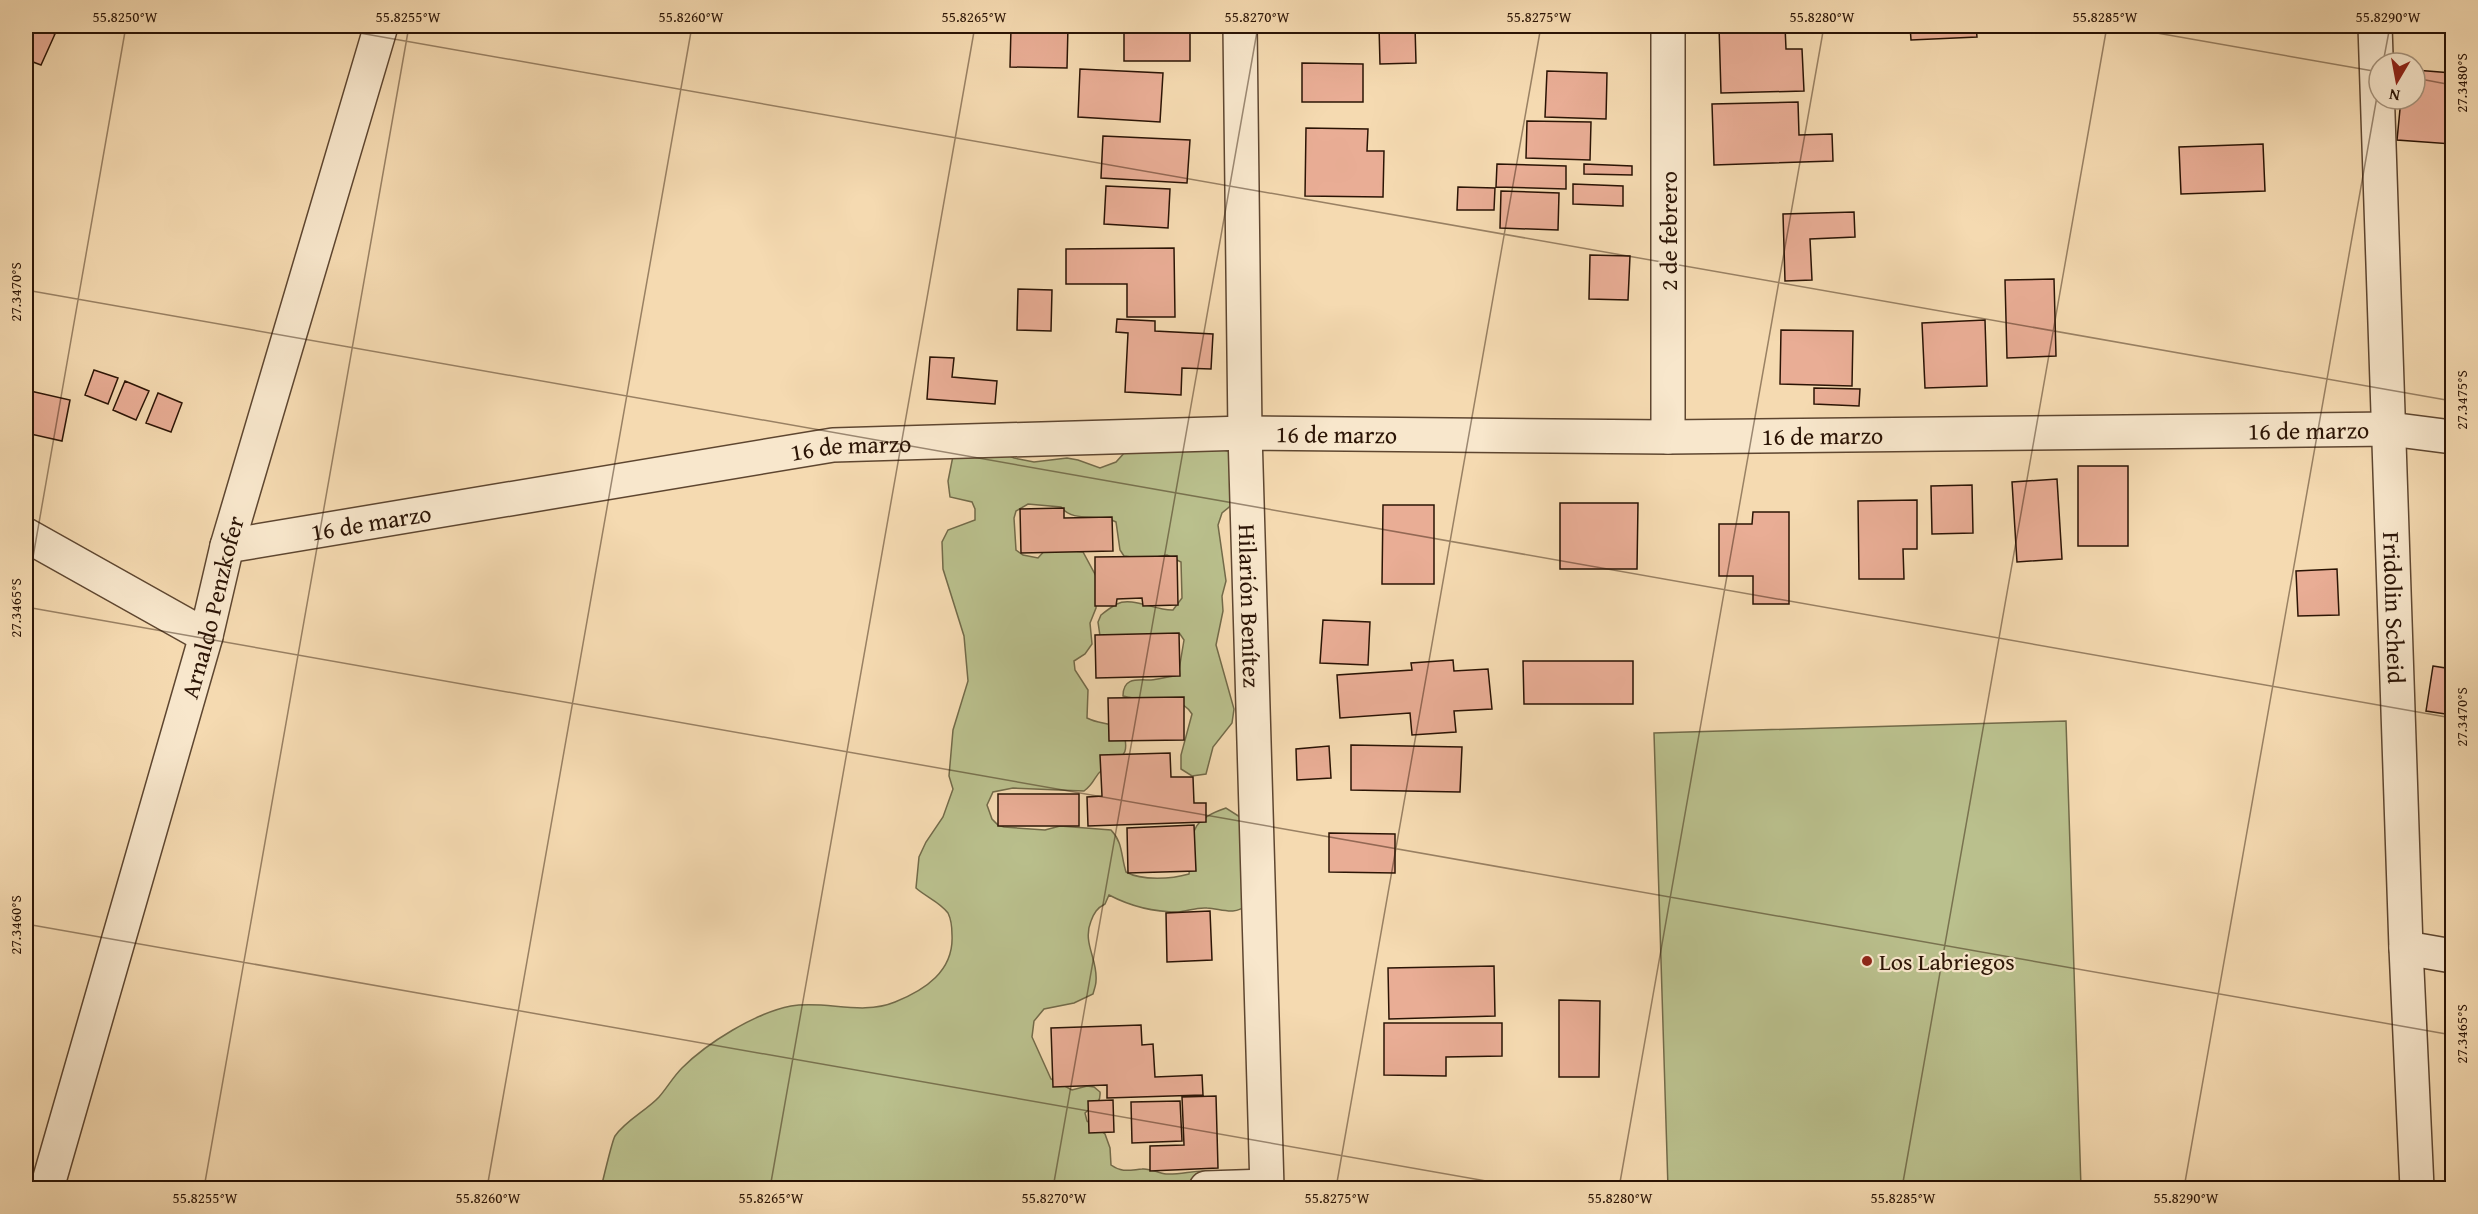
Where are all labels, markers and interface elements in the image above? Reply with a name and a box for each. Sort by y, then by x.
text: 55.8250°W [92,6,158,27]
text: 55.8255°W [375,6,441,27]
text: 55.8260°W [658,6,724,27]
text: 55.8265°W [941,6,1007,27]
text: 55.8270°W [1224,6,1290,27]
text: 55.8275°W [1506,6,1572,27]
text: 55.8280°W [1789,6,1855,27]
text: 55.8285°W [2072,6,2138,27]
text: 55.8290°W [2355,6,2421,27]
north arrow [2367,51,2427,111]
text: 27.3480°S [2451,53,2472,113]
text: N [2387,83,2402,109]
street label: 2 de febrero [1651,171,1686,291]
text: 27.3470°S [5,262,26,322]
text: 27.3475°S [2451,370,2472,430]
street label: 16 de marzo [2248,412,2369,448]
street label: 16 de marzo [1276,416,1397,452]
street label: 16 de marzo [1762,417,1883,453]
street label: 16 de marzo [788,425,912,469]
street label: 16 de marzo [308,495,434,549]
street label: Arnaldo Penzkofer [171,511,253,702]
street label: Hilarión Benítez [1230,524,1270,688]
street label: Fridolin Scheid [2375,531,2415,684]
text: 27.3465°S [5,578,26,638]
text: 27.3470°S [2451,687,2472,747]
text: 27.3460°S [5,895,26,955]
place label: Los Labriegos [1879,944,2015,979]
marker: Los Labriegos [1860,954,1874,968]
text: 27.3465°S [2451,1004,2472,1064]
text: 55.8255°W [172,1187,238,1208]
text: 55.8260°W [455,1187,521,1208]
text: 55.8265°W [738,1187,804,1208]
text: 55.8270°W [1021,1187,1087,1208]
text: 55.8275°W [1304,1187,1370,1208]
text: 55.8280°W [1587,1187,1653,1208]
text: 55.8285°W [1870,1187,1936,1208]
text: 55.8290°W [2153,1187,2219,1208]

